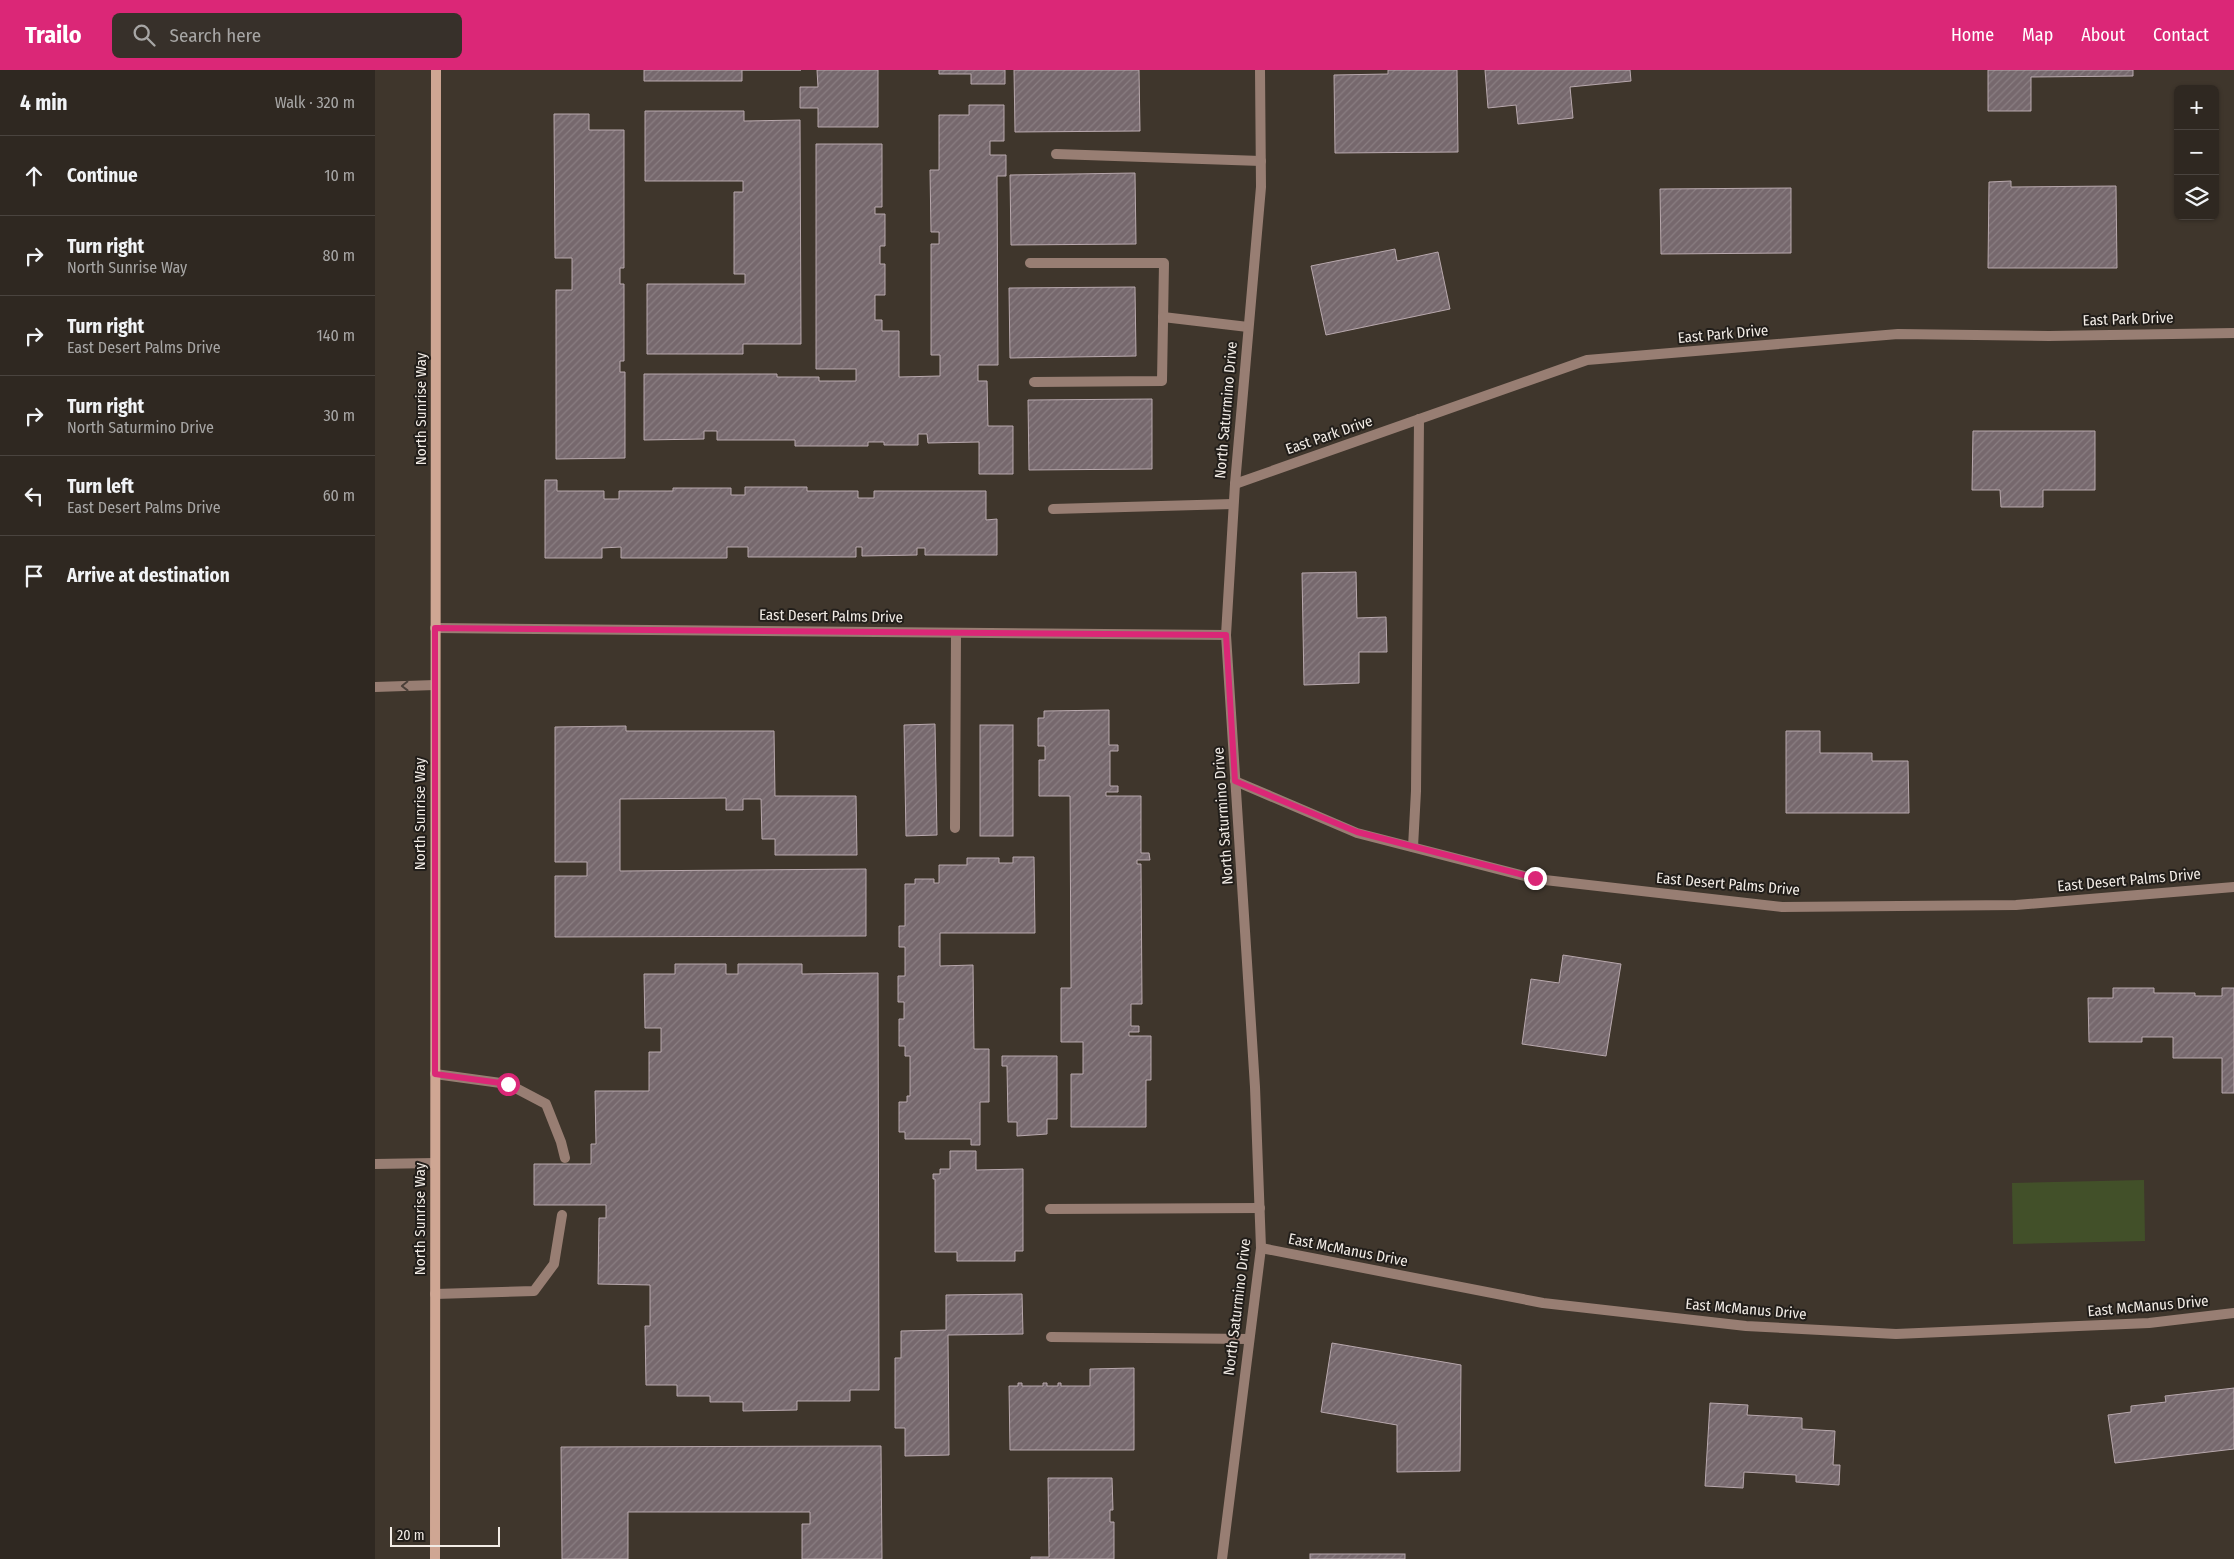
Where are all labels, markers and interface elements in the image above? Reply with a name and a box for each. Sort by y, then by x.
search box [112,13,462,58]
text: Trailo [25,21,82,49]
icon: search [130,21,158,49]
text: Search here [170,24,261,47]
text: Home [1951,24,1994,46]
text: Map [2022,24,2053,46]
text: About [2081,24,2125,46]
text: Contact [2153,24,2209,46]
map controls [2174,85,2219,220]
button: + [2174,85,2219,130]
text: 4 min [20,90,68,116]
text: Walk · 320 m [275,93,355,112]
button: − [2174,130,2219,175]
icon: ahead [20,162,48,190]
text: Continue [67,164,138,187]
text: 10 m [324,166,355,185]
button: layers [2174,175,2219,220]
text: Turn right [67,235,144,258]
icon: right [20,242,48,270]
text: 80 m [323,246,355,265]
text: North Sunrise Way [67,258,187,277]
street label: East Park Drive [2082,308,2174,330]
text: Turn right [67,315,144,338]
street label: East Park Drive [1677,321,1769,347]
icon: right [20,322,48,350]
text: 140 m [317,326,355,345]
text: East Desert Palms Drive [67,338,221,357]
street label: North Saturmino Drive [1211,341,1241,479]
street label: North Sunrise Way [412,352,430,465]
text: Turn right [67,395,144,418]
icon: right [20,402,48,430]
text: 30 m [323,406,355,425]
street label: East Park Drive [1283,412,1375,458]
text: North Saturmino Drive [67,418,214,437]
text: Turn left [67,475,134,498]
icon: left [20,482,48,510]
text: 60 m [323,486,355,505]
text: East Desert Palms Drive [67,498,221,517]
icon: arrive [20,562,48,590]
text: Arrive at destination [67,564,230,587]
street label: East Desert Palms Drive [759,606,903,626]
one-way arrow [401,681,408,691]
street label: North Saturmino Drive [1209,747,1237,885]
street label: North Sunrise Way [411,757,429,870]
street label: East Desert Palms Drive [2056,865,2202,895]
route end [1524,867,1547,890]
street label: East Desert Palms Drive [1655,869,1801,899]
route start [497,1073,520,1096]
street label: North Sunrise Way [411,1162,429,1275]
street label: East McManus Drive [1287,1230,1409,1270]
street label: North Saturmino Drive [1220,1238,1254,1376]
street label: East McManus Drive [2087,1292,2209,1320]
street label: East McManus Drive [1685,1295,1807,1323]
scale bar [390,1524,500,1547]
text: 20 m [397,1527,425,1544]

